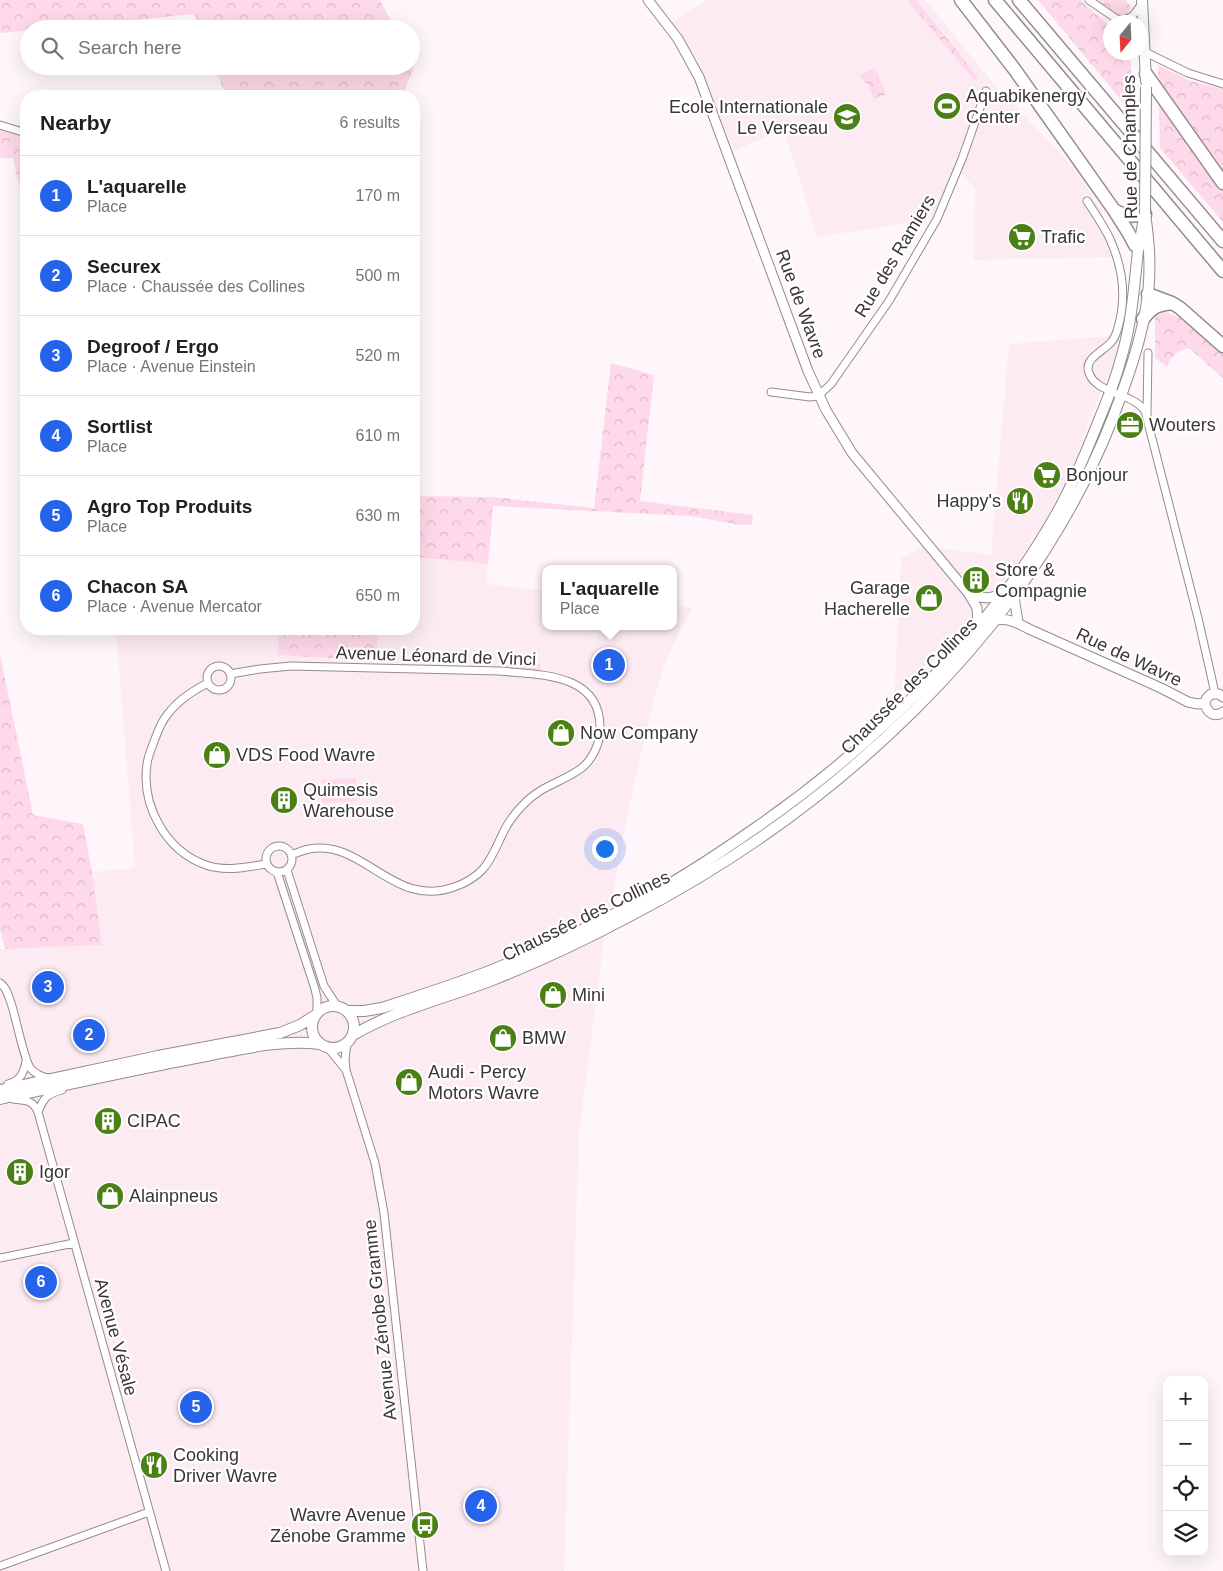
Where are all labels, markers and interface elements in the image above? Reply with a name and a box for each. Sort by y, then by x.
north arrow [1103,15,1148,60]
search box [20,20,420,75]
icon: search [38,34,66,62]
text: Search here [78,37,182,58]
street label: Rue de Champles [1119,75,1141,219]
place label: Aquabikenergy Center [966,86,1086,127]
sports icon: Aquabikenergy Center [932,91,962,121]
place label: Ecole Internationale Le Verseau [669,97,828,138]
school or university icon: Ecole Internationale Le Verseau [832,102,862,132]
text: Nearby [40,111,111,134]
text: 6 results [340,114,400,131]
text: L'aquarelle [87,176,187,197]
text: 1 [52,187,60,204]
text: 170 m [356,187,400,204]
street label: Rue des Ramiers [851,191,939,321]
text: Place [87,198,127,215]
supermarket icon: Trafic [1007,222,1037,252]
place label: Trafic [1041,227,1085,247]
street label: Rue de Wavre [772,247,830,361]
text: Securex [87,256,161,277]
text: 2 [52,267,60,284]
text: 500 m [356,267,400,284]
text: Place · Chaussée des Collines [87,278,305,295]
text: Degroof / Ergo [87,336,219,357]
text: 3 [52,347,60,364]
text: 520 m [356,347,400,364]
text: Place · Avenue Einstein [87,358,256,375]
office icon: Wouters [1115,410,1145,440]
place label: Wouters [1149,415,1216,435]
text: Sortlist [87,416,152,437]
text: 4 [52,427,60,444]
text: 610 m [356,427,400,444]
text: Place [87,438,127,455]
supermarket icon: Bonjour [1032,460,1062,490]
place label: Bonjour [1066,465,1128,485]
restaurant icon: Happy's [1005,486,1035,516]
place label: Happy's [937,491,1001,511]
text: Agro Top Produits [87,496,252,517]
text: 5 [52,507,60,524]
text: 630 m [356,507,400,524]
text: Place [87,518,127,535]
place label: Store & Compagnie [995,560,1087,601]
popup [542,565,677,630]
building icon: Store & Compagnie [961,565,991,595]
text: Chacon SA [87,576,188,597]
text: L'aquarelle [560,578,659,599]
place label: Garage Hacherelle [824,578,910,619]
shop icon: Garage Hacherelle [914,583,944,613]
text: 6 [52,587,60,604]
text: 650 m [356,587,400,604]
text: Place · Avenue Mercator [87,598,262,615]
text: Place [560,600,600,617]
street label: Chaussée des Collines [837,614,981,758]
street label: Rue de Wavre [1073,624,1185,690]
street label: Avenue Léonard de Vinci [335,643,537,669]
pin: 1 [593,646,625,684]
shop icon: Now Company [546,718,576,748]
place label: Now Company [580,723,698,743]
shop icon: VDS Food Wavre [202,740,232,770]
place label: VDS Food Wavre [236,745,375,765]
place label: Quimesis Warehouse [303,780,394,821]
building icon: Quimesis Warehouse [269,785,299,815]
your location [592,836,618,862]
street label: Chaussée des Collines [499,867,673,965]
pin: 3 [32,968,64,1006]
shop icon: Mini [538,980,568,1010]
place label: Mini [572,985,605,1005]
pin: 2 [73,1016,105,1054]
shop icon: BMW [488,1023,518,1053]
place label: BMW [522,1028,566,1048]
place label: Audi - Percy Motors Wavre [428,1062,539,1103]
shop icon: Audi - Percy Motors Wavre [394,1067,424,1097]
building icon: CIPAC [93,1106,123,1136]
place label: CIPAC [127,1111,181,1131]
building icon: Igor [5,1157,35,1187]
place label: Igor [39,1162,70,1182]
shop icon: Alainpneus [95,1181,125,1211]
place label: Alainpneus [129,1186,218,1206]
street label: Avenue Zénobe Gramme [360,1219,400,1421]
pin: 6 [25,1263,57,1301]
street label: Avenue Vésale [91,1276,141,1398]
map controls [1163,1376,1208,1556]
button: + [1163,1376,1208,1421]
pin: 5 [180,1388,212,1426]
button: − [1163,1421,1208,1466]
place label: Cooking Driver Wavre [173,1445,277,1486]
restaurant icon: Cooking Driver Wavre [139,1450,169,1480]
button: locate [1163,1466,1208,1511]
pin: 4 [465,1487,497,1525]
place label: Wavre Avenue Zénobe Gramme [270,1505,406,1546]
bus stop icon: Wavre Avenue Zénobe Gramme [410,1510,440,1540]
button: layers [1163,1511,1208,1556]

